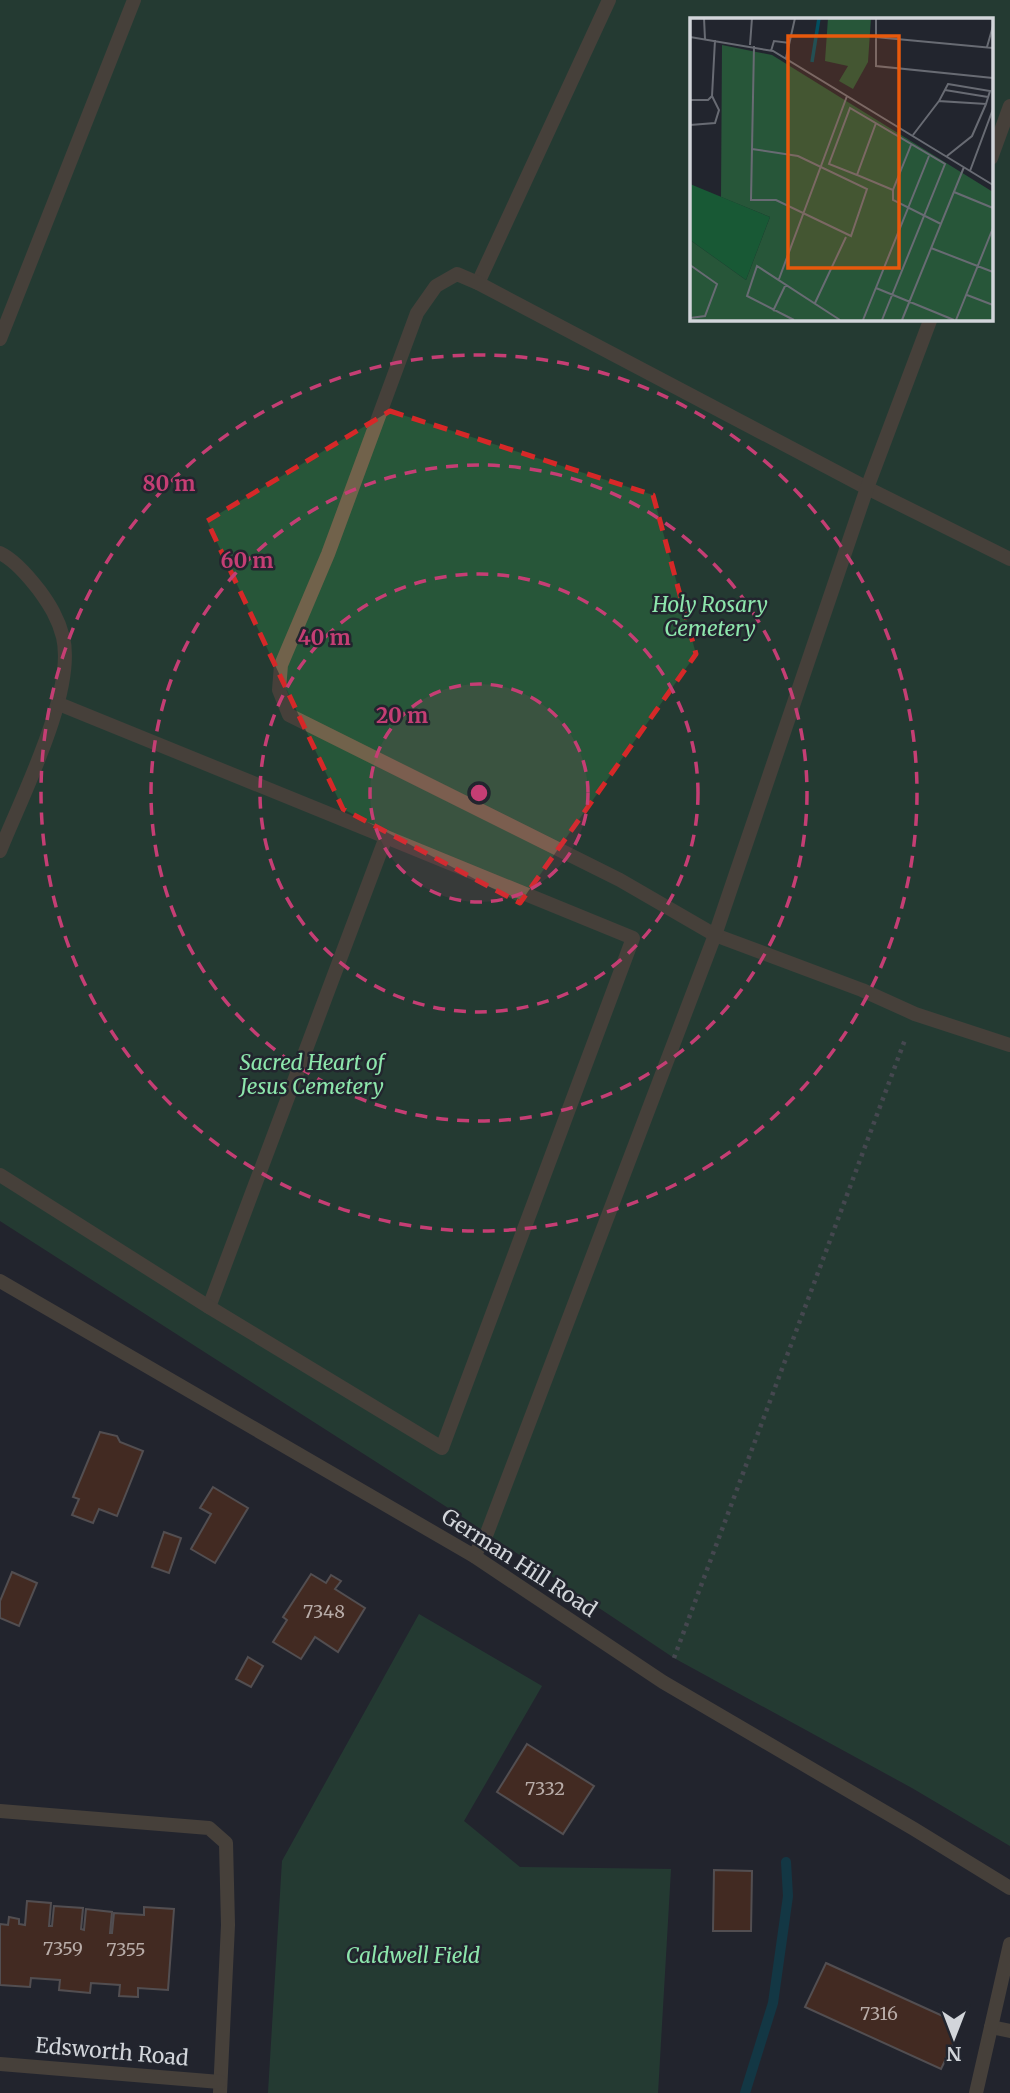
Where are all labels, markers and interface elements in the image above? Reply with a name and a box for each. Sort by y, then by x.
inset map [690,18,992,320]
text: 80 m [143,470,195,497]
text: 60 m [221,547,273,574]
park label: Holy Rosary Cemetery [651,591,768,642]
text: 40 m [297,624,351,651]
text: 20 m [376,702,428,729]
centre of rings [467,781,491,805]
park label: Sacred Heart of Jesus Cemetery [238,1049,387,1100]
street label: German Hill Road [437,1502,602,1623]
house number: 7348 [303,1600,345,1623]
house number: 7332 [525,1777,565,1800]
house number: 7359 [43,1937,83,1960]
house number: 7355 [106,1938,146,1961]
park label: Caldwell Field [346,1942,480,1969]
house number: 7316 [860,2002,898,2025]
north arrow [919,2002,989,2072]
street label: Edsworth Road [34,2031,190,2072]
text: N [946,2042,962,2066]

